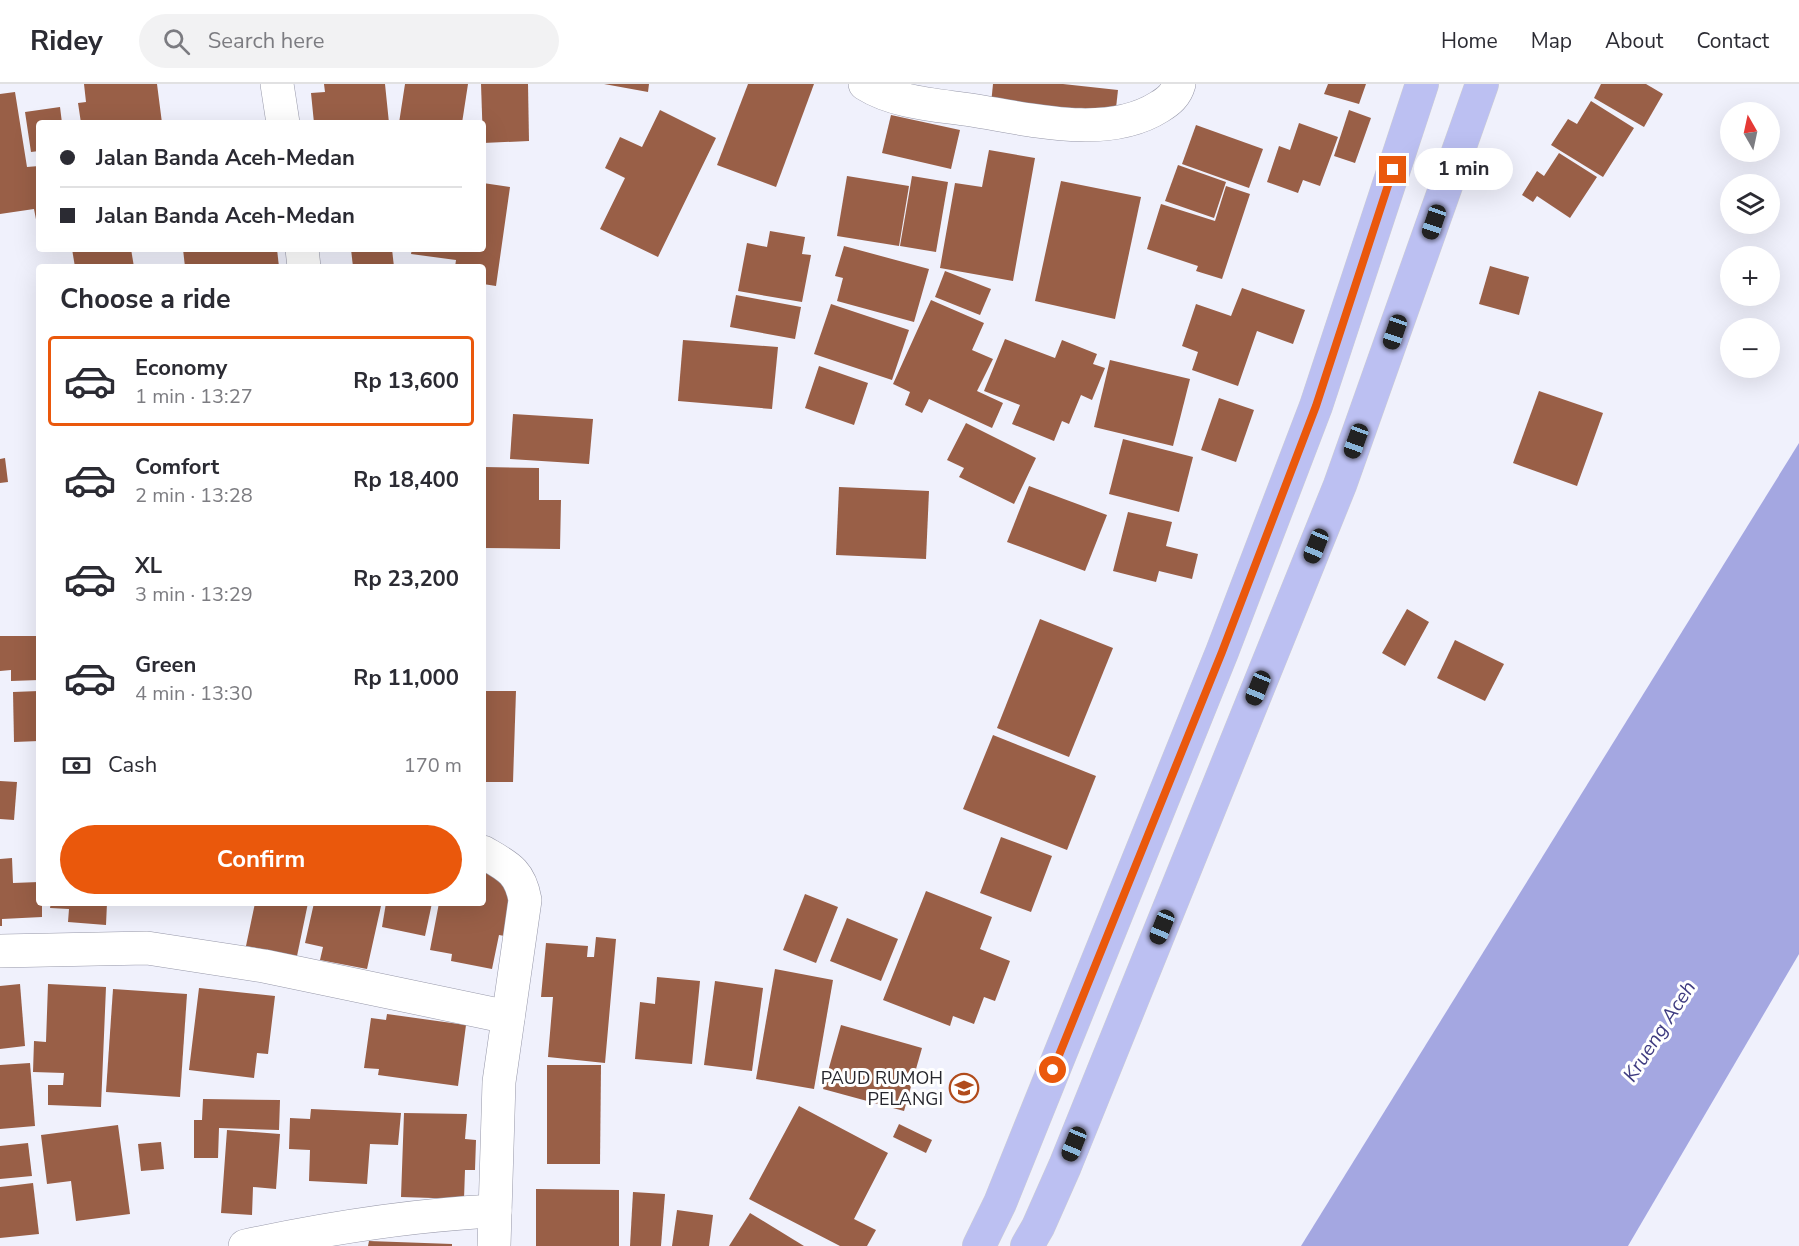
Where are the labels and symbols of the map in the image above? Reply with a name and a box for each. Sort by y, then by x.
north arrow [1720,102,1780,162]
callout: 1 min [1414,149,1513,191]
route end [1379,156,1406,183]
car [1420,202,1448,242]
car [1381,312,1409,352]
car [1341,421,1371,461]
car [1301,526,1331,566]
car [1243,668,1273,708]
car [1147,907,1177,947]
water label: Krueng Aceh [1617,976,1702,1087]
route start [1039,1056,1066,1083]
place label: PAUD RUMOH PELANGI [821,1066,943,1111]
school or university icon: PAUD RUMOH PELANGI [948,1072,980,1104]
car [1059,1124,1089,1164]

